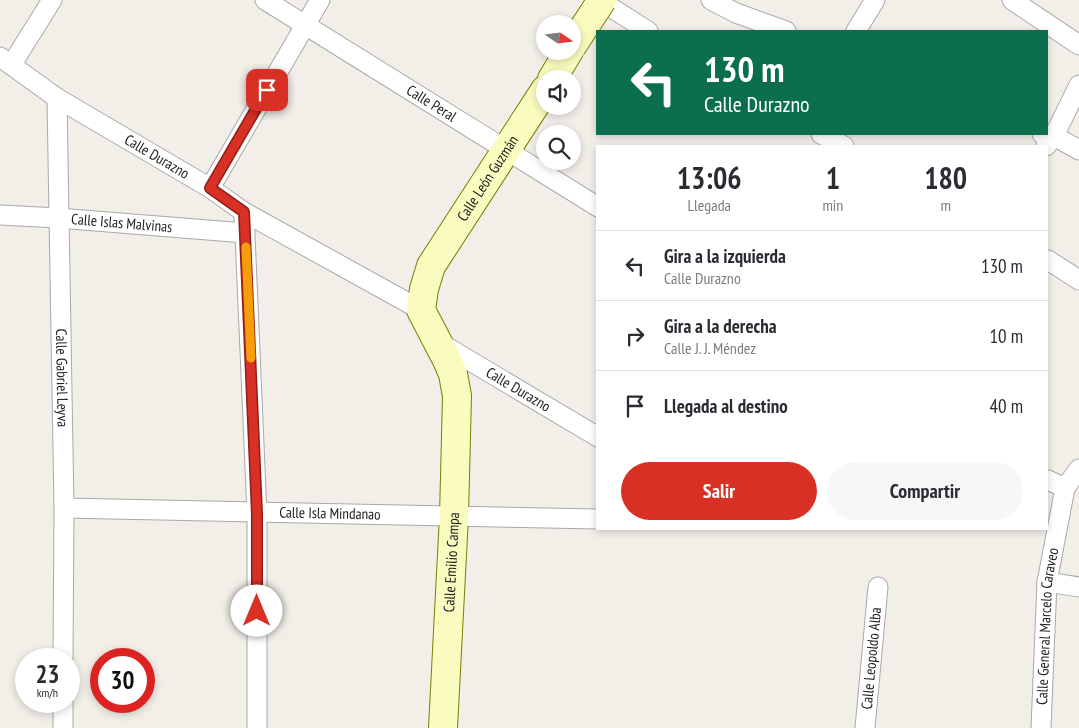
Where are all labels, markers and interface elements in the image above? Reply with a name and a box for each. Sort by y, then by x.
north arrow [536,15,581,60]
map controls [536,15,581,170]
text: 130 m [704,46,785,92]
icon: left [621,50,686,115]
pin [246,69,288,111]
button: sound [536,70,581,115]
icon: arrive [253,76,281,104]
street label: Calle Peral [403,80,461,126]
text: Calle Durazno [704,90,810,118]
button: search [536,125,581,170]
street label: Calle Durazno [121,130,193,183]
street label: Calle León Guzmán [453,131,522,225]
text: 13:06 [677,158,742,197]
text: 1 [826,158,840,197]
text: 180 [924,158,967,197]
text: Llegada [687,195,731,215]
text: min [822,195,843,215]
text: m [940,195,951,215]
street label: Calle Islas Malvinas [71,209,173,236]
text: Gira a la izquierda [664,244,786,268]
icon: left [621,252,649,280]
text: 130 m [981,254,1023,278]
text: Calle Durazno [664,268,741,288]
text: Gira a la derecha [664,314,777,338]
icon: right [621,322,649,350]
text: 10 m [990,324,1023,348]
street label: Calle Gabriel Leyva [52,329,73,427]
text: Calle J. J. Méndez [664,338,756,358]
street label: Calle Durazno [483,362,554,416]
icon: arrive [621,392,649,420]
text: Llegada al destino [664,394,788,418]
text: 40 m [990,394,1023,418]
button: Salir [621,462,817,520]
button: Compartir [827,462,1023,520]
street label: Calle Isla Mindanao [279,502,381,524]
street label: Calle Emilio Campa [439,512,463,613]
street label: Calle General Marcelo Caraveo [1032,546,1062,705]
position arrow [230,584,282,636]
street label: Calle Leopoldo Alba [857,606,885,710]
speed limit sign: 30 [90,648,155,713]
text: 23 [36,658,59,690]
text: km/h [37,685,58,700]

